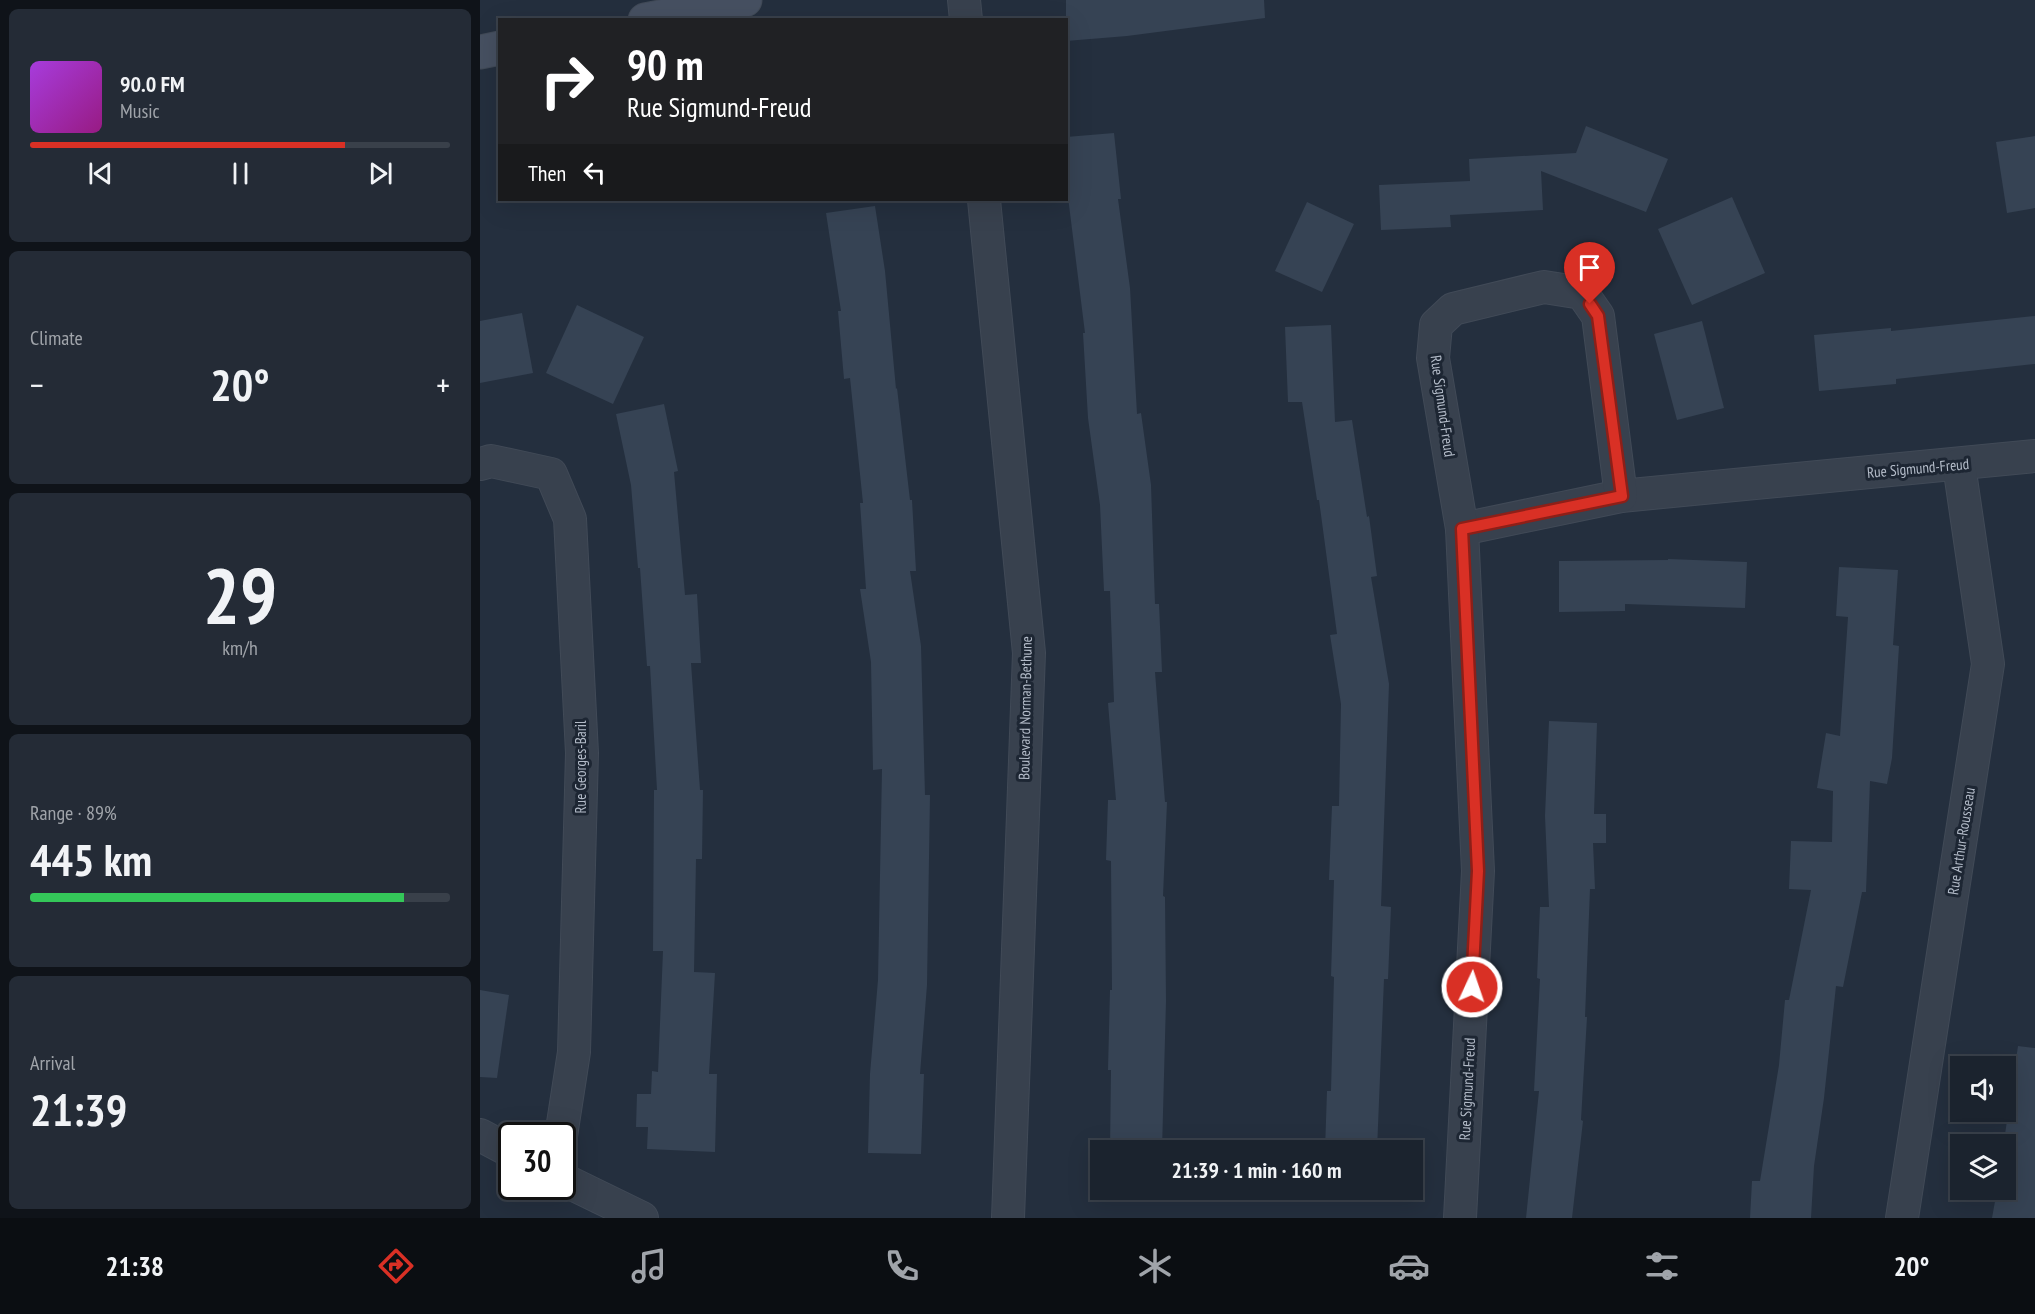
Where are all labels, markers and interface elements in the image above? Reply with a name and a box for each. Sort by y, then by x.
text: 90 m [627,37,704,92]
icon: right [528,42,606,120]
text: 90.0 FM [120,70,185,98]
text: Rue Sigmund-Freud [627,90,811,124]
text: Music [120,98,160,124]
icon: left [578,156,611,189]
icon: previous [84,157,117,190]
icon: pause [224,157,257,190]
icon: next [364,157,397,190]
text: Then [528,159,566,187]
pin [1564,242,1615,304]
icon: arrive [1573,251,1606,284]
text: Climate [30,325,83,351]
street label: Rue Sigmund-Freud [1426,354,1460,458]
text: 20° [210,355,270,413]
text: − [30,363,44,406]
text: + [436,363,450,406]
street label: Rue Sigmund-Freud [1866,454,1970,482]
text: 29 [203,545,277,646]
text: km/h [222,635,258,661]
street label: Boulevard Norman-Bethune [1014,636,1036,780]
street label: Rue Georges-Baril [571,720,590,814]
street label: Rue Arthur-Rousseau [1943,786,1979,896]
text: Range · 89% [30,800,117,826]
text: 445 km [30,830,152,888]
position arrow [1440,955,1504,1019]
street label: Rue Sigmund-Freud [1455,1037,1479,1141]
text: Arrival [30,1050,75,1076]
map controls [1950,1056,2016,1200]
button: sound [1950,1056,2016,1122]
text: 21:39 [30,1080,127,1138]
speed limit sign: 30 [498,1122,576,1200]
button: layers [1950,1134,2016,1200]
text: 21:39 · 1 min · 160 m [1171,1156,1342,1184]
icon: directions [375,1245,417,1287]
icon: music [628,1245,670,1287]
icon: phone [881,1245,923,1287]
icon: climate [1134,1245,1176,1287]
icon: car [1388,1245,1430,1287]
icon: filters [1641,1245,1683,1287]
text: 21:38 [106,1249,164,1283]
text: 20° [1894,1249,1929,1283]

